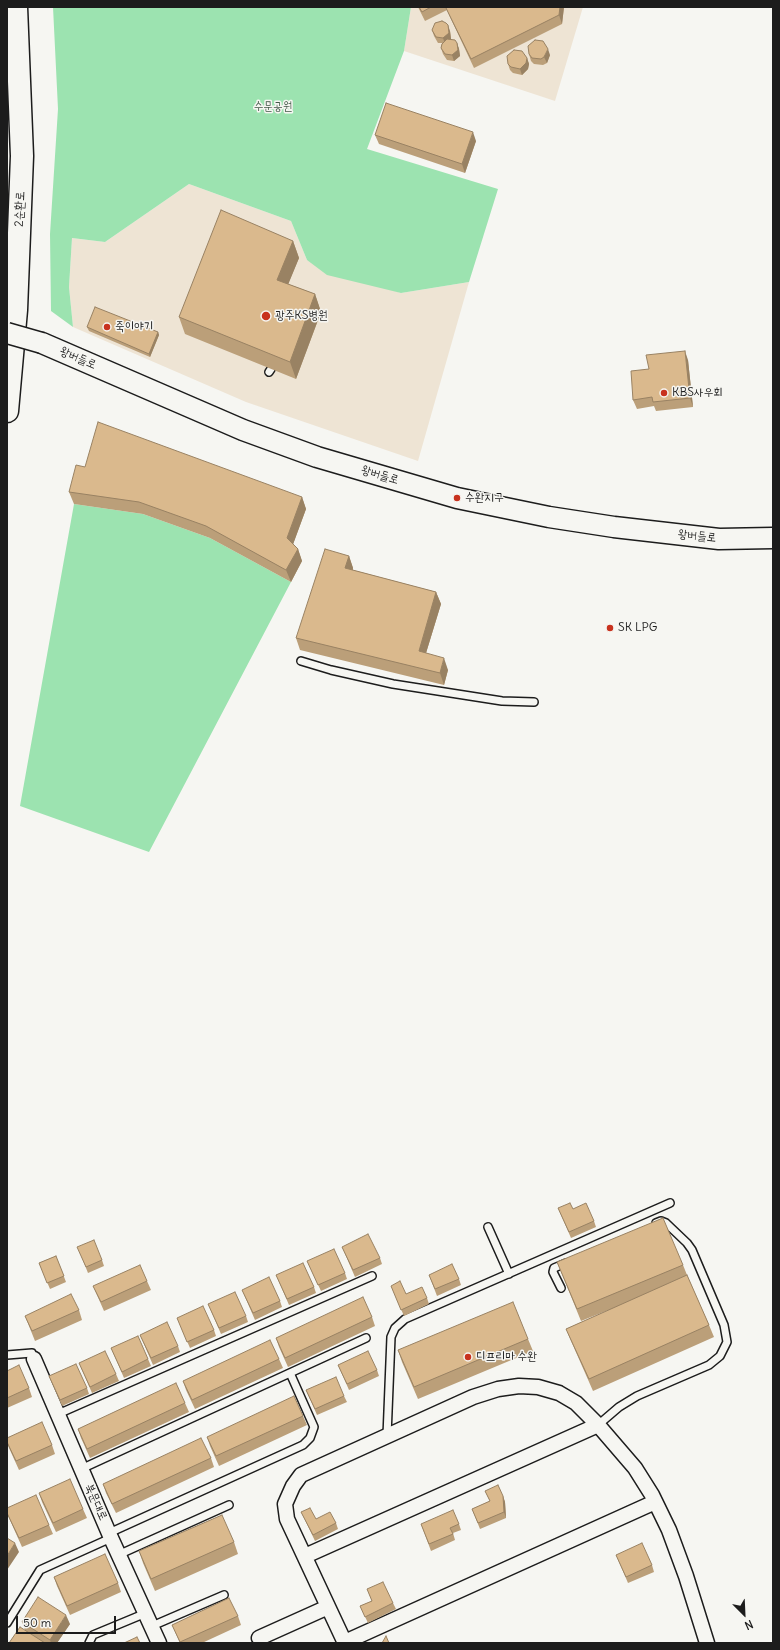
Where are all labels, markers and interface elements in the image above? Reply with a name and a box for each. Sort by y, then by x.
park label: 수문공원 [254,100,292,114]
street label: 2순환로 [12,191,28,227]
place label: 광주KS병원 [275,309,328,323]
marker: 광주KS병원 [260,310,272,322]
place label: 죽이야기 [115,320,154,334]
marker: 죽이야기 [102,322,112,332]
street label: 왕버들로 [57,344,99,372]
place label: KBS사우회 [672,386,723,400]
marker: KBS사우회 [659,388,669,398]
street label: 왕버들로 [359,462,401,488]
place label: 수완지구 [465,491,504,505]
marker: 수완지구 [452,493,462,503]
street label: 왕버들로 [677,527,717,545]
place label: SK LPG [618,621,657,635]
marker: SK LPG [605,623,615,633]
place label: 디프리마 수완 [476,1350,537,1364]
marker: 디프리마 수완 [463,1352,473,1362]
street label: 북문대로 [82,1481,110,1523]
north arrow [724,1594,764,1634]
scale bar [18,1608,118,1634]
text: 50 m [23,1615,51,1630]
text: N [743,1617,755,1633]

